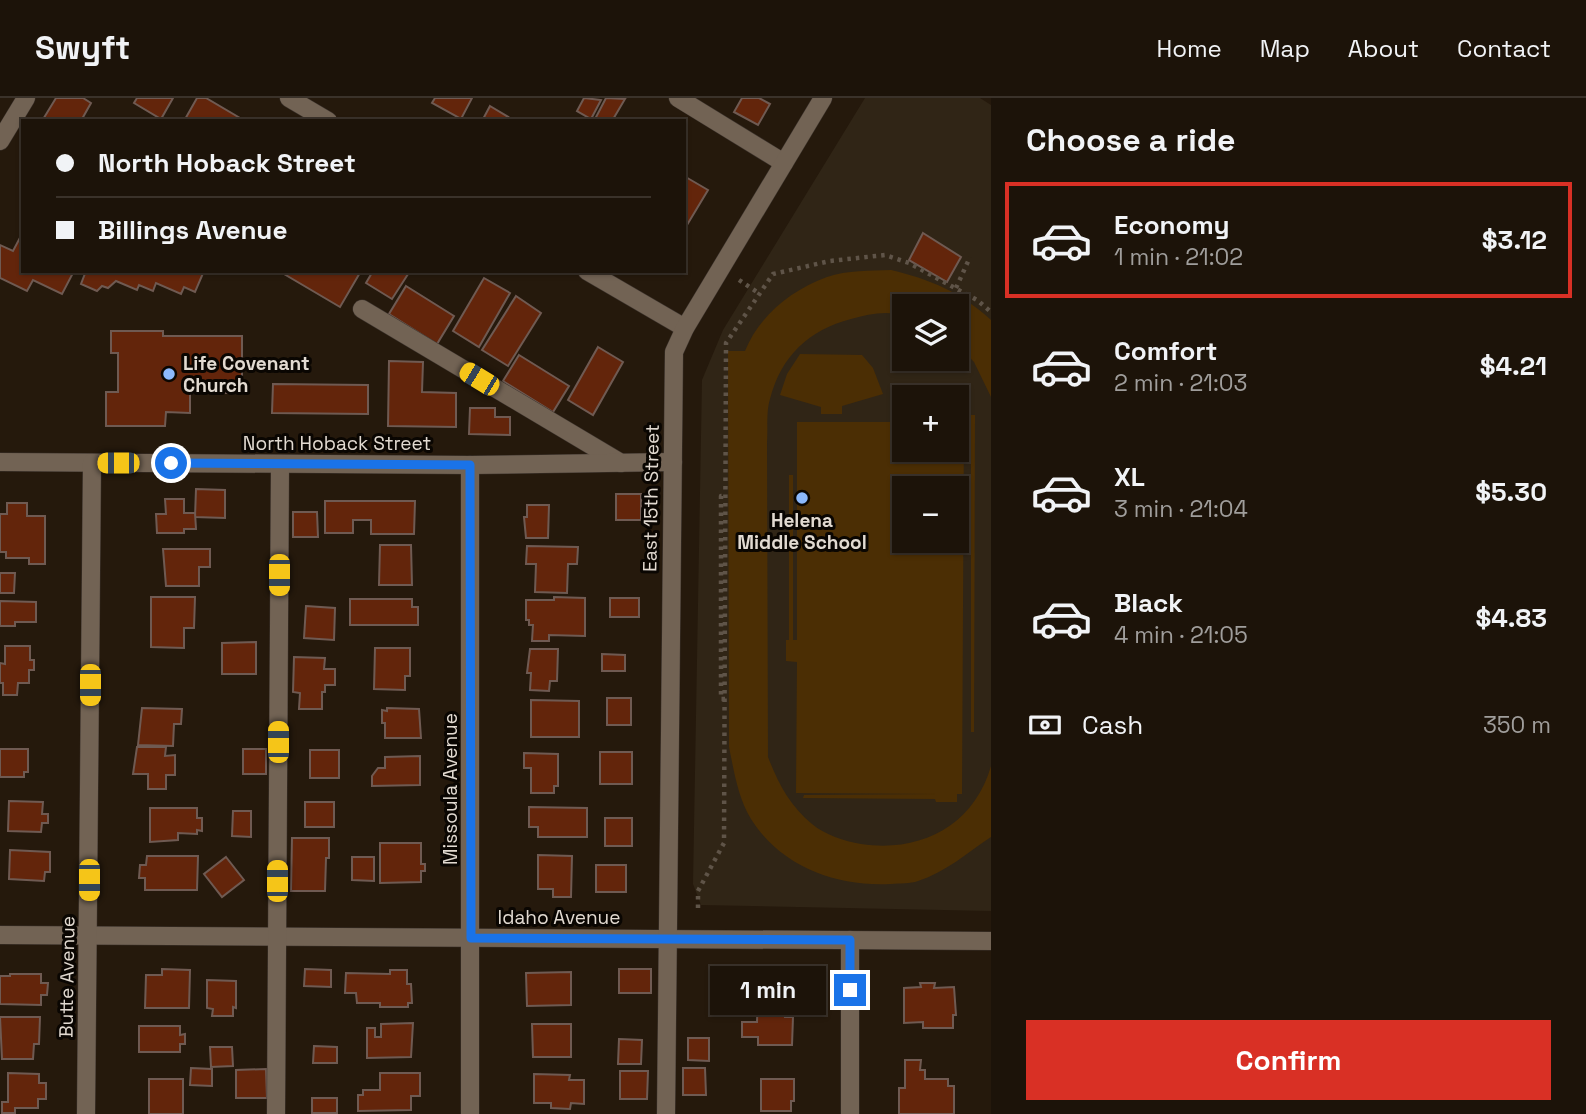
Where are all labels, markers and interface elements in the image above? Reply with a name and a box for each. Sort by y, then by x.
text: Swyft [35,27,130,69]
text: Home [1156,33,1222,64]
text: Map [1260,33,1310,64]
text: About [1348,33,1419,64]
text: Contact [1457,33,1551,64]
text: Choose a ride [1026,120,1236,160]
text: North Hoback Street [98,146,356,180]
text: Economy [1114,208,1230,242]
icon: car [1030,209,1093,272]
text: Billings Avenue [98,213,287,247]
text: $3.12 [1482,223,1547,257]
text: 1 min · 21:02 [1114,242,1243,272]
map controls [892,294,969,553]
button: layers [892,294,969,371]
text: Comfort [1114,334,1217,368]
icon: car [1030,335,1093,398]
text: $4.21 [1480,349,1547,383]
place label: Life Covenant Church [183,351,310,398]
car [456,359,503,399]
marker: Life Covenant Church [161,366,177,382]
text: 2 min · 21:03 [1114,368,1247,398]
button: + [892,385,969,462]
street label: East 15th Street [637,424,665,572]
street label: North Hoback Street [243,431,431,456]
route start [155,447,187,479]
car [98,453,140,474]
text: XL [1114,460,1145,494]
icon: car [1030,461,1093,524]
text: $5.30 [1475,475,1547,509]
button: − [892,476,969,553]
marker: Helena Middle School [794,490,810,506]
text: 3 min · 21:04 [1114,494,1248,524]
place label: Helena Middle School [737,508,867,555]
car [269,554,290,596]
text: Black [1114,586,1183,620]
icon: car [1030,587,1093,650]
text: $4.83 [1476,601,1547,635]
text: 4 min · 21:05 [1114,620,1248,650]
car [80,664,101,706]
icon: cash [1026,706,1064,744]
text: Cash [1082,708,1143,742]
text: 350 m [1483,710,1551,740]
street label: Missoula Avenue [438,713,463,865]
car [268,721,289,763]
car [79,859,100,901]
car [267,860,288,902]
street label: Idaho Avenue [498,905,620,930]
street label: Butte Avenue [53,916,81,1038]
callout: 1 min [710,966,826,1015]
route end [834,974,866,1006]
text: 1 min [740,975,796,1005]
button: Confirm [1026,1020,1551,1100]

